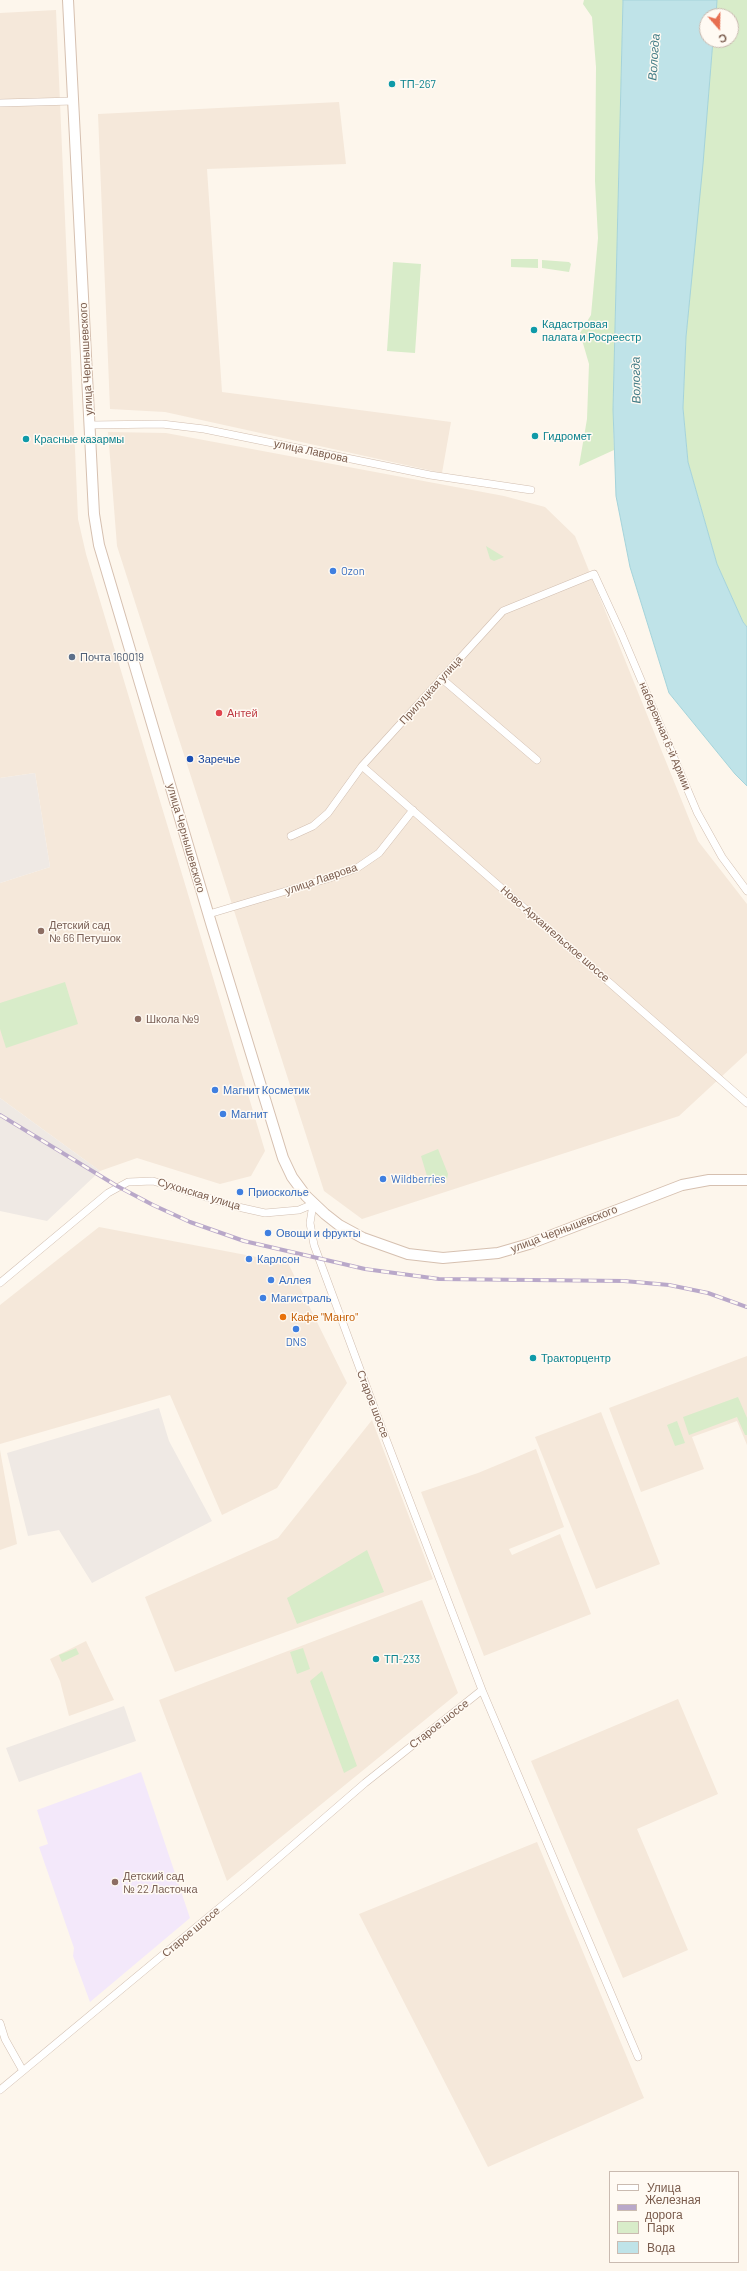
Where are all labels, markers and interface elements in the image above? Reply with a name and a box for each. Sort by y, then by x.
north arrow [699,8,739,48]
text: С [717,31,729,46]
water label: Вологда [645,33,663,81]
place label: ТП-267 [400,77,436,91]
marker: ТП-267 [387,79,397,89]
street label: улица Чернышевского [76,302,96,416]
place label: Кадастровая палата и Росреестр [542,317,641,343]
marker: Кадастровая палата и Росреестр [529,325,539,335]
water label: Вологда [628,356,644,404]
place label: Гидромет [543,429,591,443]
marker: Гидромет [530,431,540,441]
place label: Красные казармы [34,432,124,446]
marker: Красные казармы [21,434,31,444]
street label: улица Лаврова [273,437,349,465]
place label: Ozon [341,564,365,578]
marker: Ozon [328,566,338,576]
place label: Почта 160019 [80,650,144,664]
marker: Почта 160019 [67,652,77,662]
street label: Прилуцкая улица [397,653,465,727]
street label: набережная 6-й Армии [636,680,694,792]
place label: Антей [227,706,258,720]
marker: Антей [214,708,224,718]
place label: Заречье [198,752,240,766]
marker: Заречье [185,754,195,764]
street label: улица Чернышевского [164,782,208,894]
street label: улица Лаврова [283,860,359,898]
street label: Ново-Архангельское шоссе [498,883,612,985]
place label: Детский сад № 66 Петушок [49,918,121,944]
marker: Детский сад № 66 Петушок [36,926,46,936]
place label: Школа №9 [146,1012,199,1026]
marker: Школа №9 [133,1014,143,1024]
place label: Магнит Косметик [223,1083,309,1097]
marker: Магнит Косметик [210,1085,220,1095]
place label: Магнит [231,1107,268,1121]
marker: Магнит [218,1109,228,1119]
place label: Wildberries [391,1172,446,1186]
marker: Wildberries [378,1174,388,1184]
street label: Сухонская улица [156,1175,242,1213]
place label: Приосколье [248,1185,309,1199]
marker: Приосколье [235,1187,245,1197]
street label: улица Чернышевского [509,1203,619,1255]
place label: Овощи и фрукты [276,1226,361,1240]
marker: Овощи и фрукты [263,1228,273,1238]
place label: Карлсон [257,1252,300,1266]
marker: Карлсон [244,1254,254,1264]
place label: Аллея [279,1273,311,1287]
marker: Аллея [266,1275,276,1285]
place label: Магистраль [271,1291,331,1305]
marker: Магистраль [258,1293,268,1303]
place label: Кафе "Манго" [291,1310,358,1324]
marker: Кафе "Манго" [278,1312,288,1322]
marker: DNS [291,1324,301,1334]
place label: DNS [286,1335,306,1349]
place label: Тракторцентр [541,1351,611,1365]
marker: Тракторцентр [528,1353,538,1363]
street label: Старое шоссе [354,1368,392,1440]
place label: ТП-233 [384,1652,420,1666]
marker: ТП-233 [371,1654,381,1664]
street label: Старое шоссе [407,1697,471,1751]
place label: Детский сад № 22 Ласточка [123,1869,198,1895]
marker: Детский сад № 22 Ласточка [110,1877,120,1887]
street label: Старое шоссе [159,1904,223,1960]
legend [609,2171,739,2263]
text: Улица [647,2180,681,2194]
text: Железная дорога [645,2192,701,2221]
text: Парк [647,2220,674,2234]
text: Вода [647,2240,675,2254]

